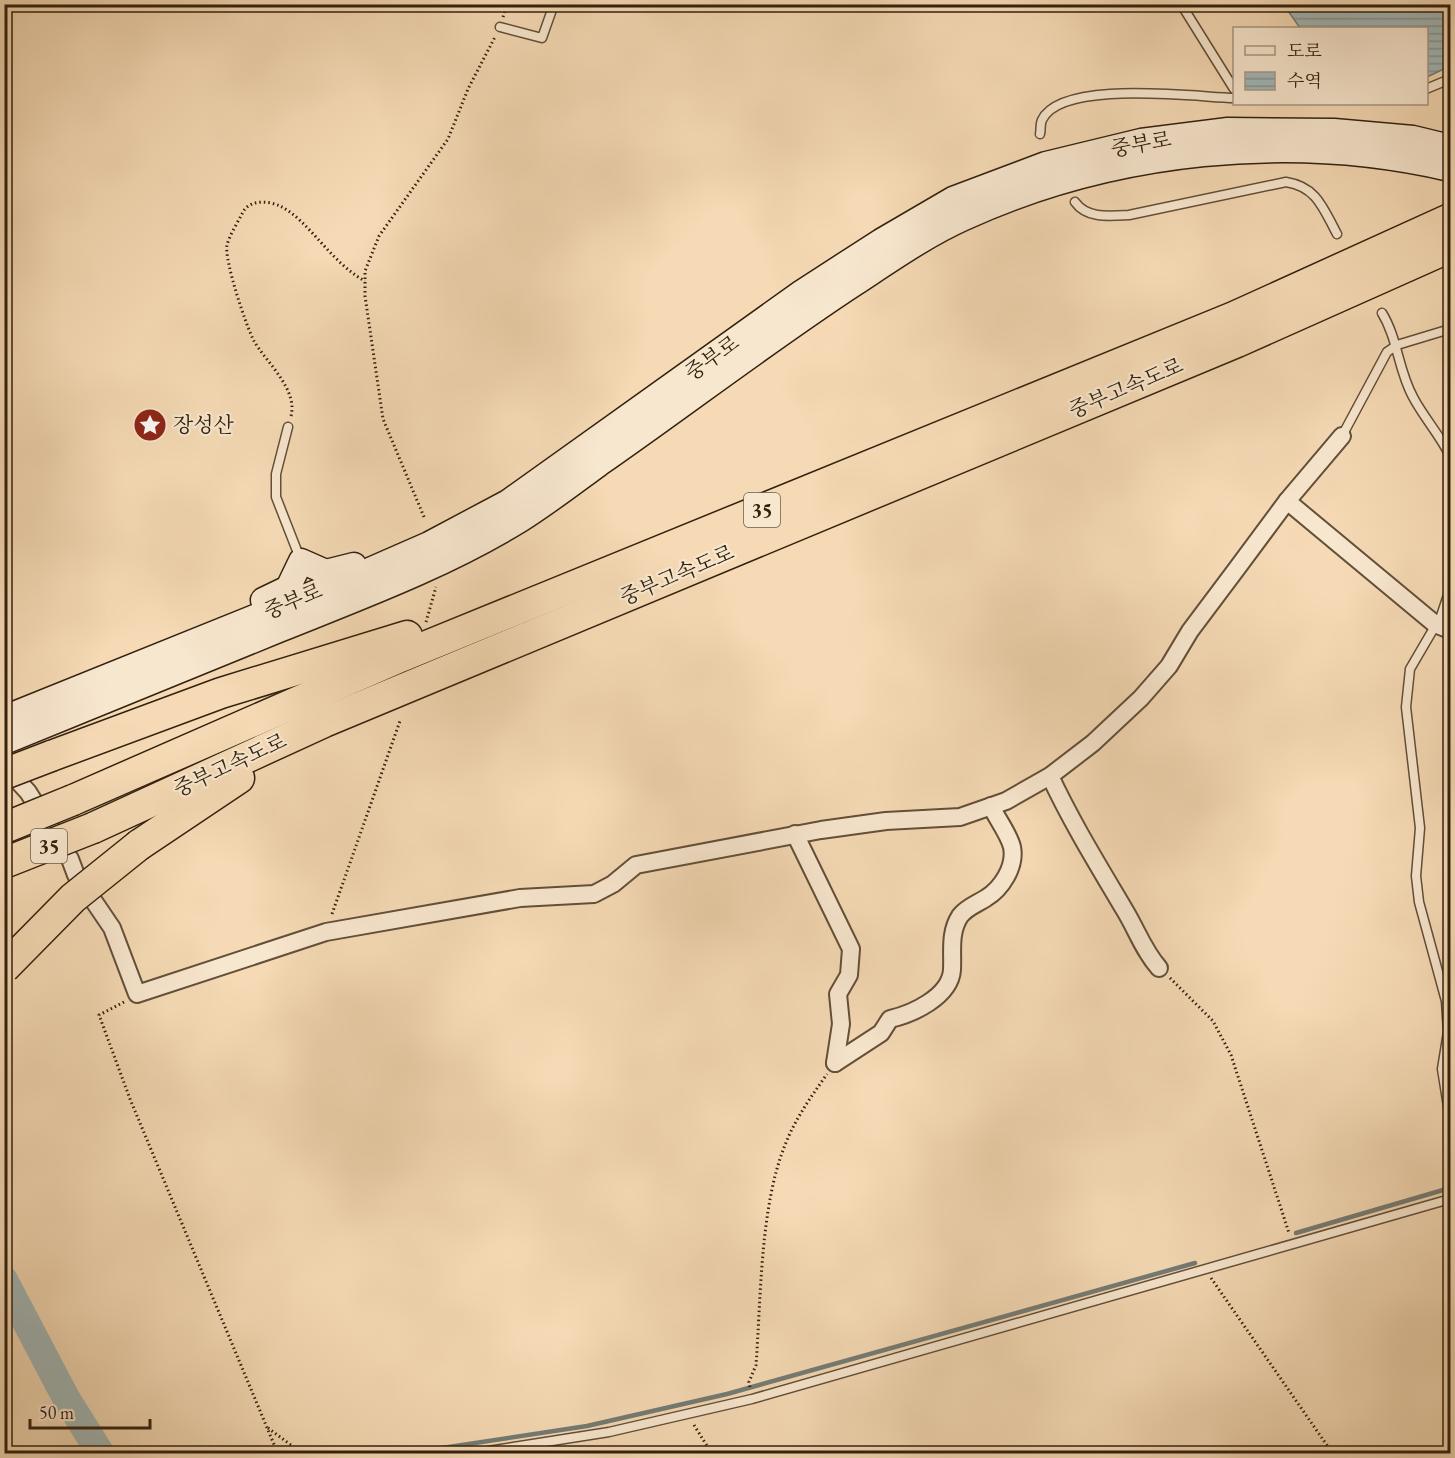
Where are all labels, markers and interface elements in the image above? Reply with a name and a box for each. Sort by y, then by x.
legend [1233,27,1428,105]
text: 도로 [1287,39,1322,62]
text: 수역 [1287,69,1322,92]
street label: 중부로 [1109,125,1173,162]
street label: 중부로 [679,329,744,386]
street label: 중부고속도로 [1065,351,1187,424]
place icon: 장성산 [132,407,168,443]
place label: 장성산 [173,411,235,438]
road number: 35 [744,493,780,527]
street label: 중부고속도로 [616,538,738,611]
street label: 중부로 [260,577,326,624]
street label: 중부고속도로 [169,727,291,803]
road number: 35 [31,829,67,863]
scale bar [30,1392,150,1430]
text: 50 m [39,1401,74,1424]

